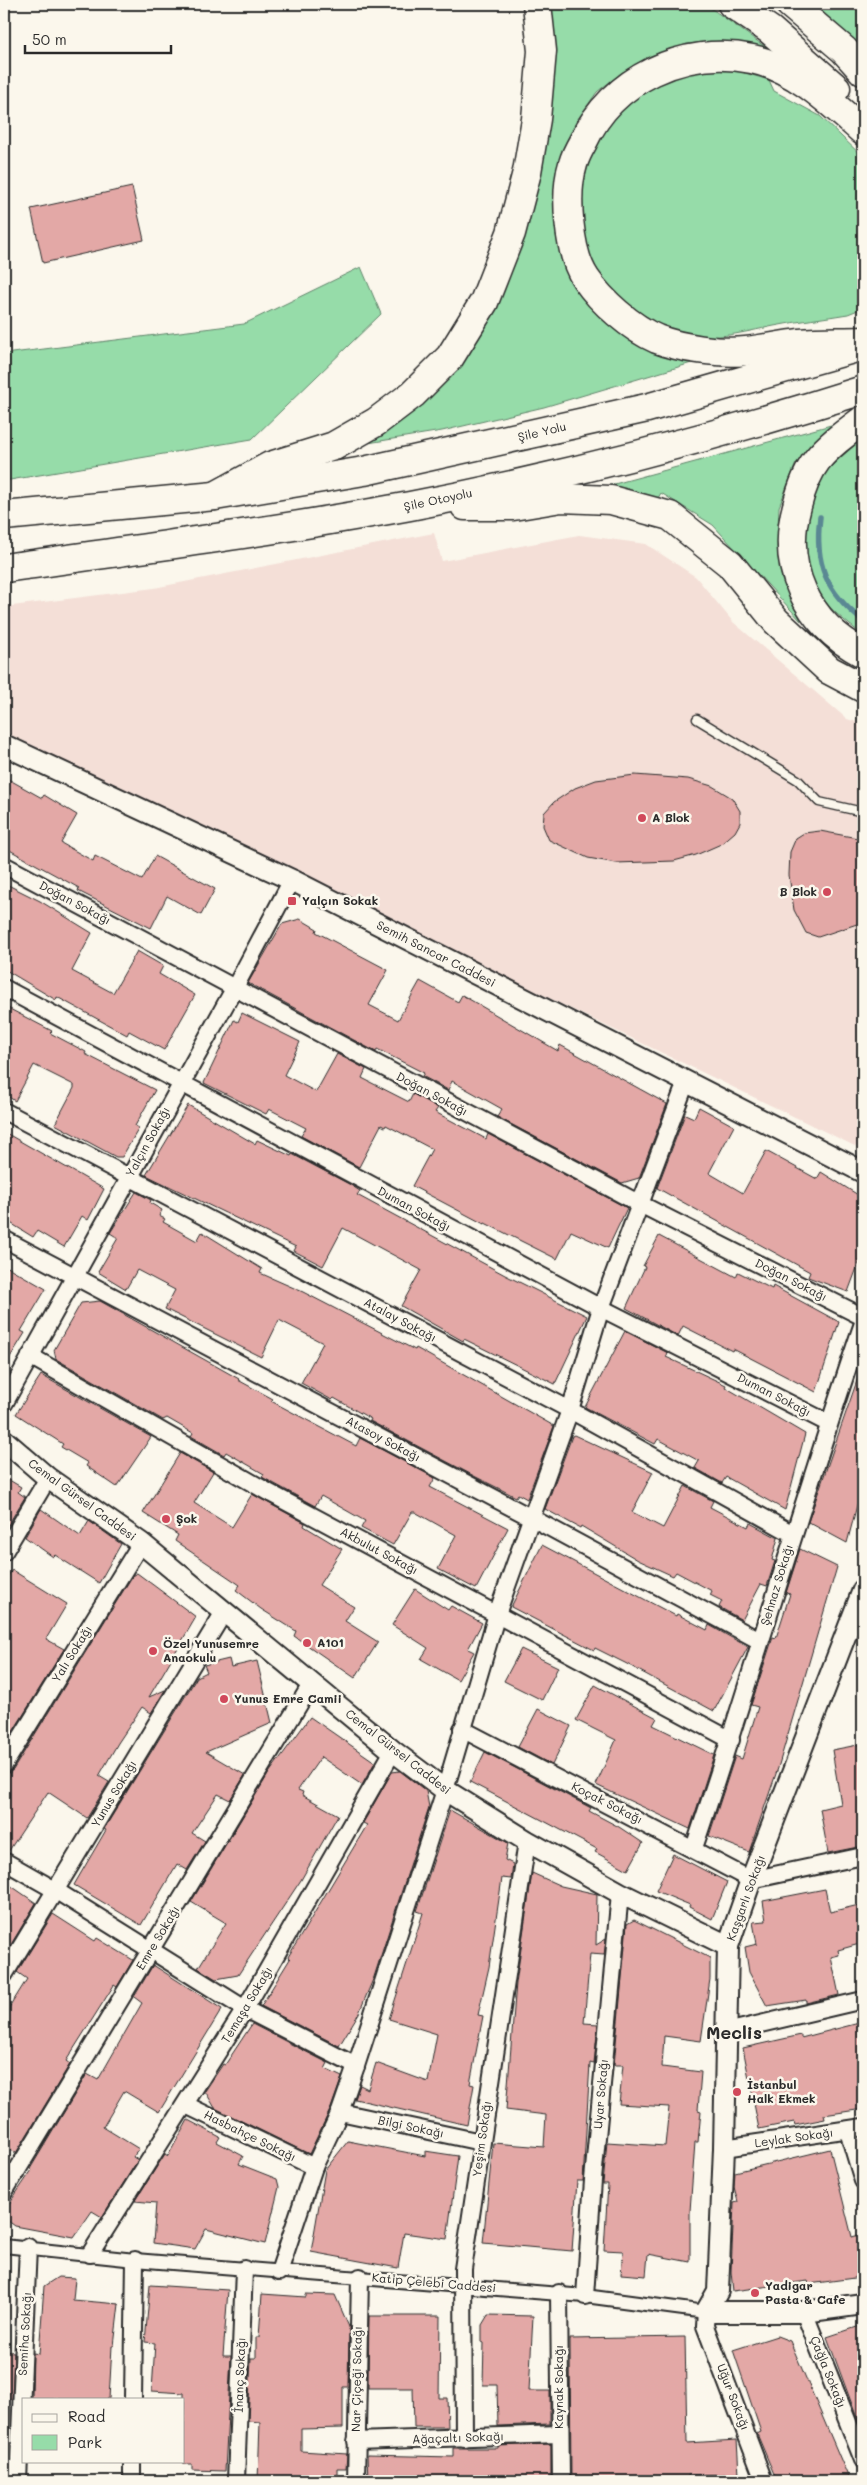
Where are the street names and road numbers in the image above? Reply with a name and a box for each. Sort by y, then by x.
street label: Şile Yolu [516,418,568,444]
street label: Şile Otoyolu [402,484,473,514]
street label: Doğan Sokağı [37,877,114,928]
street label: Semih Sancar Caddesi [374,916,499,990]
street label: Doğan Sokağı [394,1068,471,1119]
street label: Yalçın Sokağı [121,1103,173,1180]
street label: Duman Sokağı [375,1182,454,1234]
street label: Doğan Sokağı [753,1254,830,1304]
street label: Atalay Sokağı [361,1293,440,1345]
street label: Duman Sokağı [735,1369,814,1420]
street label: Atasoy Sokağı [343,1412,424,1465]
street label: Cemal Gürsel Caddesi [25,1455,140,1544]
street label: Akbulut Sokağı [338,1523,421,1577]
street label: Şehnaz Sokağı [756,1542,796,1627]
street label: Yalı Sokağı [47,1622,95,1685]
street label: Cemal Gürsel Caddesi [343,1705,455,1797]
street label: Yunus Sokağı [87,1757,140,1830]
street label: Koçak Sokağı [569,1777,646,1827]
street label: Kaşgarlı Sokağı [722,1853,768,1943]
street label: Emre Sokağı [132,1902,183,1973]
street label: Temaşa Sokağı [217,1963,275,2046]
street label: Uyar Sokağı [589,2058,611,2130]
street label: Yeşim Sokağı [468,2100,494,2178]
street label: Hasbahçe Sokağı [202,2106,299,2164]
street label: Bilgi Sokağı [377,2111,446,2141]
street label: Leylak Sokağı [754,2124,834,2150]
street label: Katip Çelebi Caddesi [371,2269,497,2295]
street label: Semiha Sokağı [14,2292,34,2376]
street label: Nar Çiçeği Sokağı [347,2326,365,2432]
street label: Çağla Sokağı [807,2333,851,2410]
street label: İnanç Sokağı [230,2337,248,2413]
street label: Kaynak Sokağı [550,2345,566,2429]
street label: Uğur Sokağı [714,2361,754,2432]
street label: Ağaçaltı Sokağı [412,2427,504,2447]

